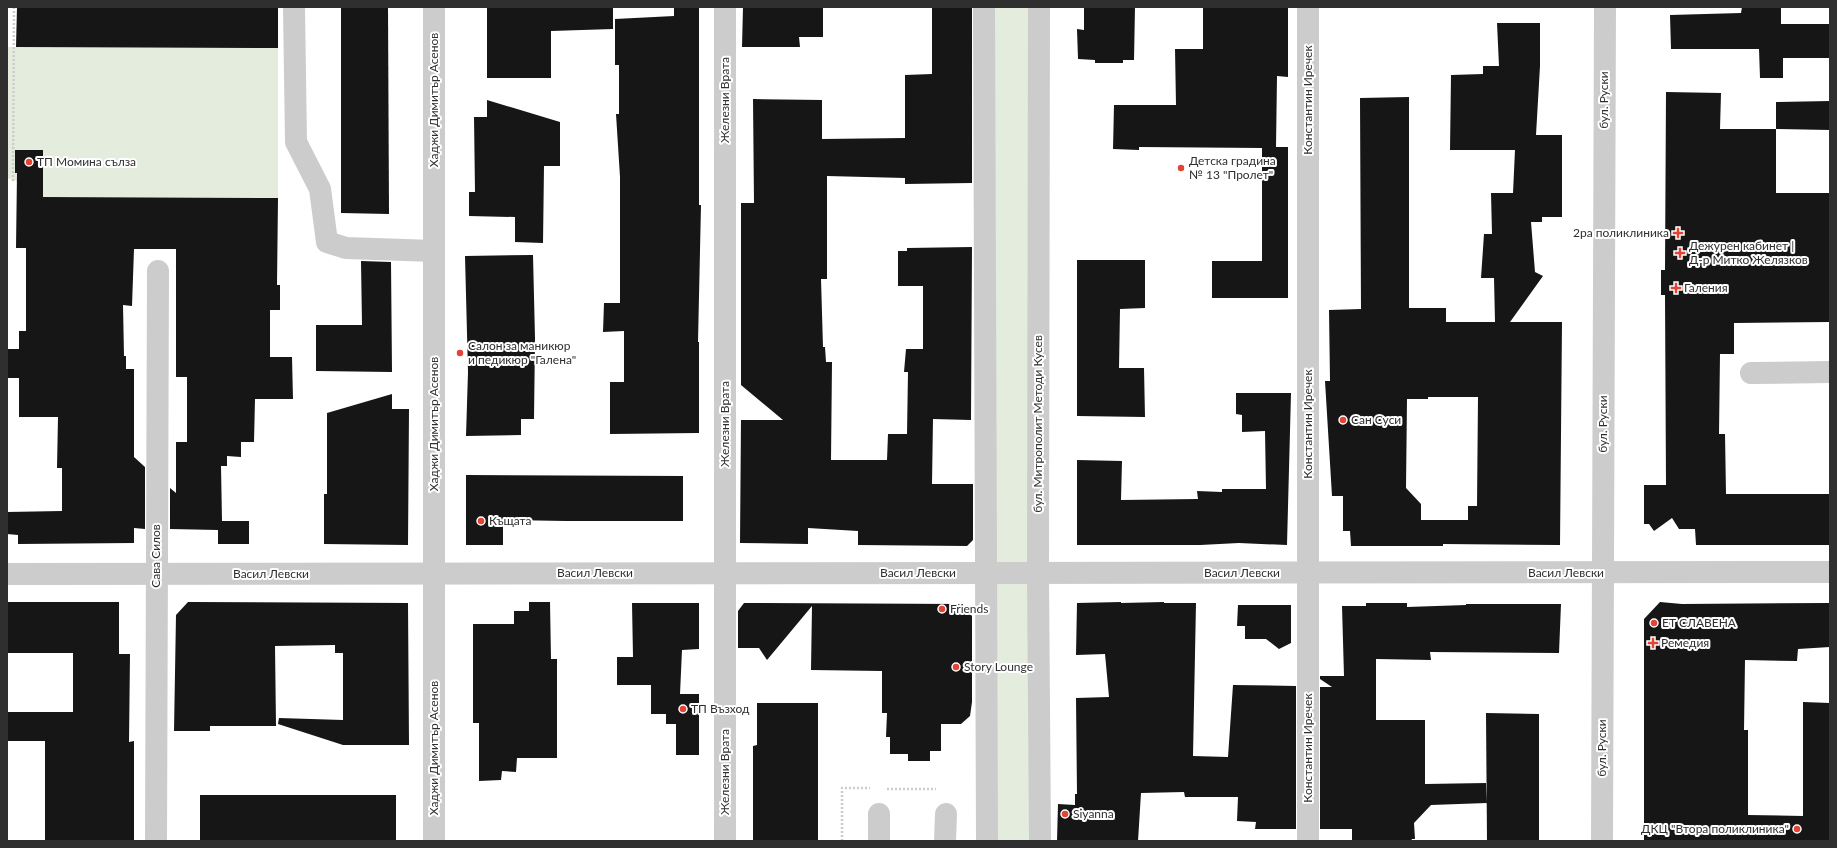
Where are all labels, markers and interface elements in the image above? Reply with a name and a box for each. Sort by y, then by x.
street label: Хаджи Димитър Асенов [426,33,441,167]
street label: Константин Иречек [1300,45,1315,155]
street label: Железни Врата [717,57,732,143]
street label: бул. Руски [1596,71,1611,129]
place label: Детска градина № 13 "Пролет" [1189,153,1276,182]
place label: ТП Момина сълза [37,154,136,169]
marker: ТП Момина сълза [24,157,34,167]
marker: Детска градина № 13 "Пролет" [1176,163,1186,173]
place label: 2ра поликлиника [1573,225,1669,240]
marker: 2ра поликлиника [1672,227,1684,239]
place label: Дежурен кабинет | Д-р Митко Желязков [1689,238,1808,267]
marker: Дежурен кабинет | Д-р Митко Желязков [1674,247,1686,259]
place label: Галения [1684,280,1728,295]
marker: Галения [1671,283,1681,293]
street label: бул. Митрополит Методи Кусев [1030,335,1045,513]
place label: Салон за маникюр и педикюр "Галена" [468,338,576,367]
marker: Салон за маникюр и педикюр "Галена" [455,348,465,358]
street label: Хаджи Димитър Асенов [426,357,441,491]
street label: Константин Иречек [1300,369,1315,479]
street label: Железни Врата [717,381,732,467]
street label: бул. Руски [1595,395,1610,453]
place label: Сан Суси [1351,412,1401,427]
marker: Сан Суси [1338,415,1348,425]
place label: Къщата [489,513,532,528]
marker: Къщата [476,516,486,526]
street label: Сава Силов [148,524,163,588]
street label: Васил Левски [557,565,633,580]
street label: Васил Левски [880,565,956,580]
street label: Васил Левски [1204,565,1280,580]
street label: Васил Левски [1528,565,1604,580]
street label: Васил Левски [233,566,309,581]
place label: Friends [950,601,988,616]
marker: Friends [937,604,947,614]
place label: ЕТ СЛАВЕНА [1662,615,1737,630]
marker: ЕТ СЛАВЕНА [1649,618,1659,628]
place label: Ремедия [1661,635,1709,650]
marker: Ремедия [1648,638,1658,648]
place label: Story Lounge [964,659,1033,674]
marker: Story Lounge [951,662,961,672]
street label: Хаджи Димитър Асенов [426,681,441,815]
street label: Константин Иречек [1300,693,1315,803]
place label: ТП Възход [691,701,750,716]
marker: ТП Възход [678,704,688,714]
street label: бул. Руски [1594,719,1609,777]
street label: Железни Врата [717,729,732,815]
place label: Siyanna [1073,806,1114,821]
marker: Siyanna [1060,809,1070,819]
place label: ДКЦ "Втора поликлиника" [1641,821,1789,836]
marker: ДКЦ "Втора поликлиника" [1792,824,1802,834]

